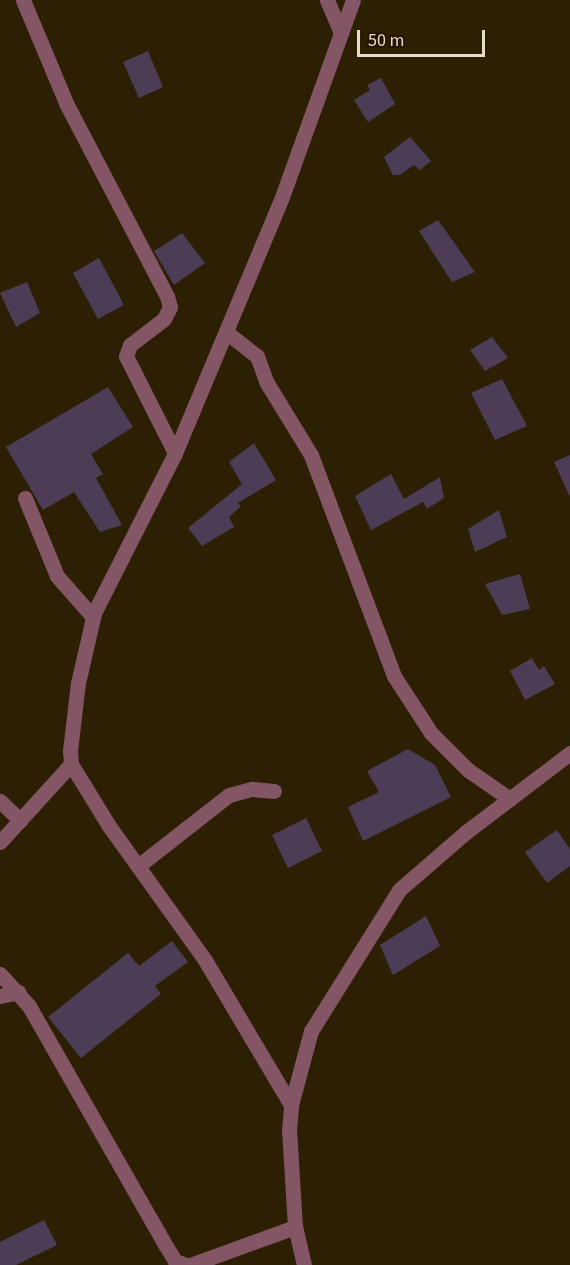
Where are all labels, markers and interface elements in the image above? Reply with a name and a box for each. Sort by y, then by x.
scale bar [360,18,488,56]
text: 50 m [368,28,404,53]

